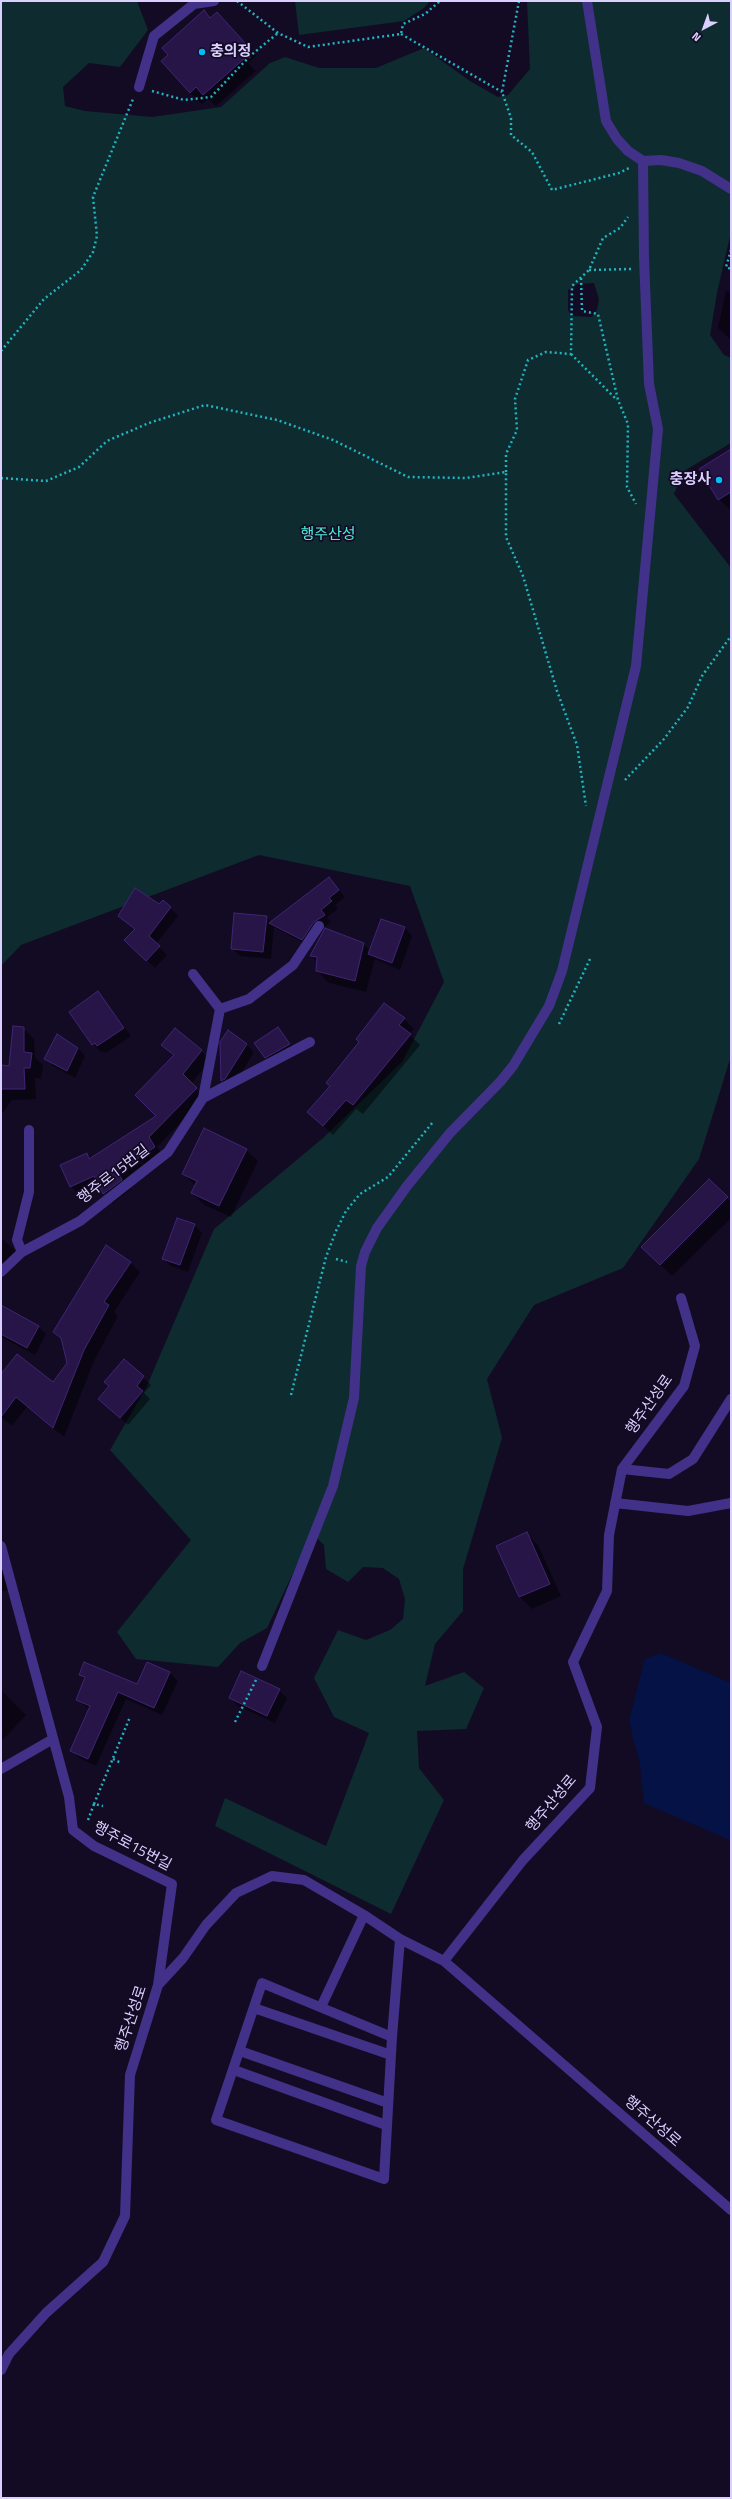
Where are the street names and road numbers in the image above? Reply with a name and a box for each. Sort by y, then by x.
street label: 행주로15번길 [75,1141,153,1209]
street label: 행주산성로 [623,1372,677,1438]
street label: 행주산성로 [523,1772,581,1836]
street label: 행주로15번길 [90,1819,174,1875]
street label: 행주산성로 [113,1983,151,2055]
street label: 행주산성로 [620,2093,684,2151]

